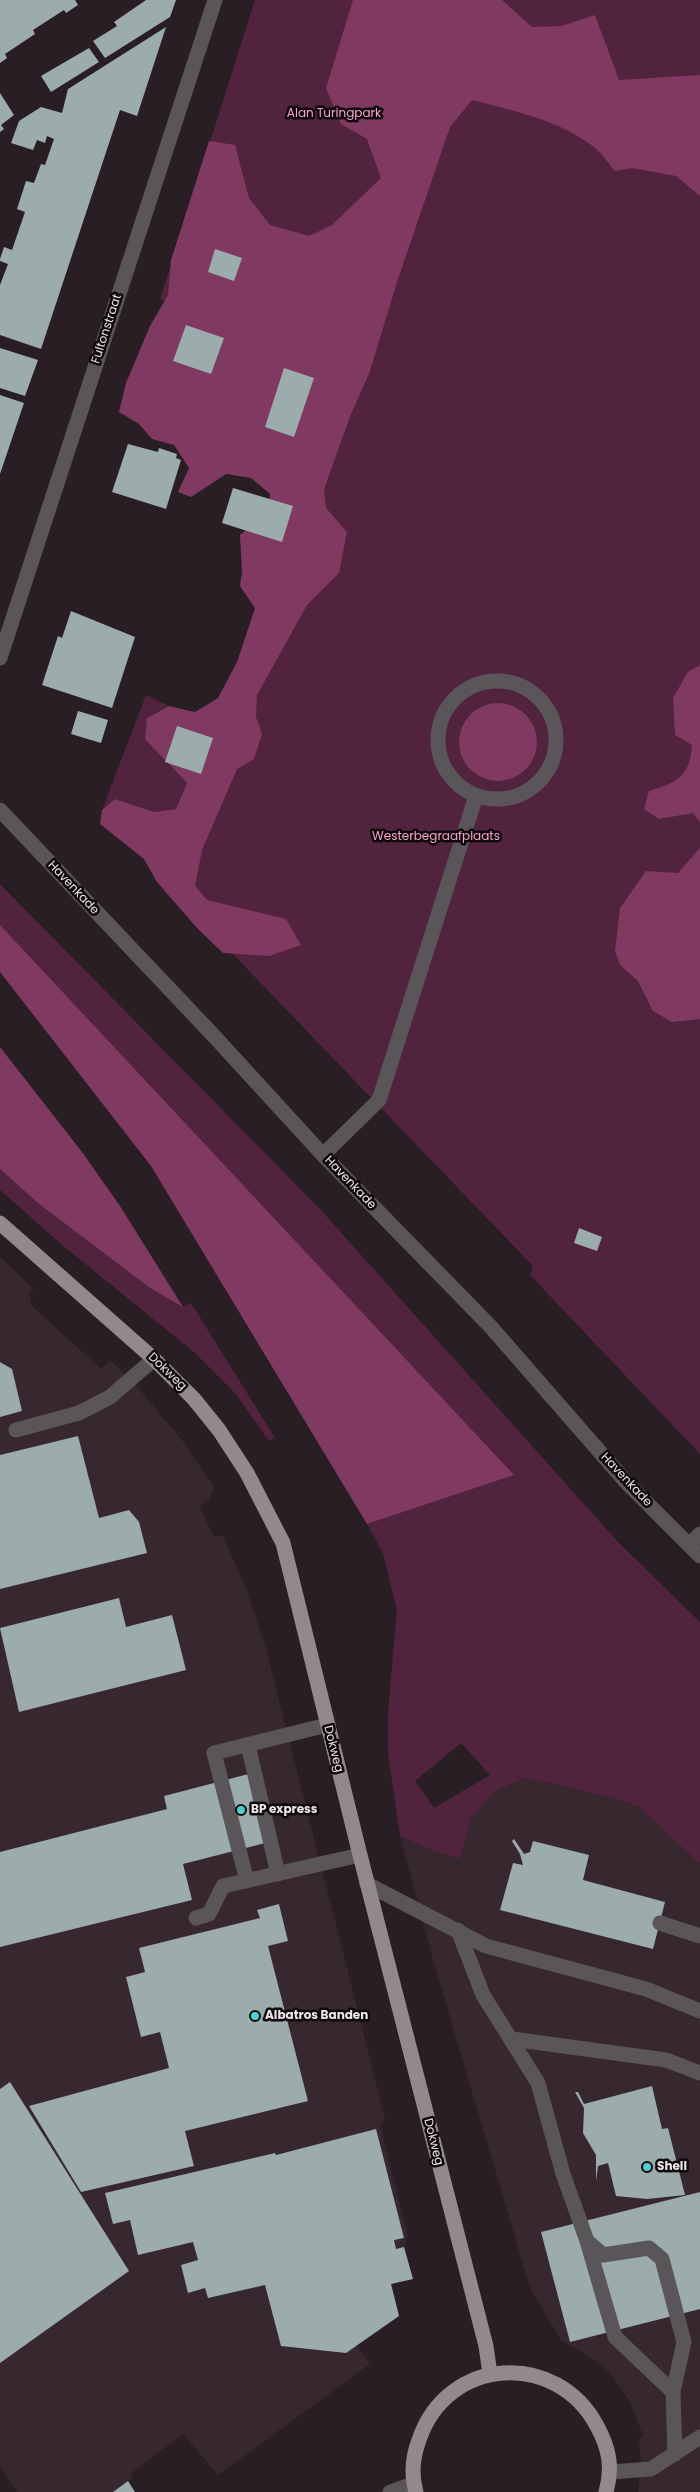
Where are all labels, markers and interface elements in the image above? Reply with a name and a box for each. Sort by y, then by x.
park label: Alan Turingpark [287,107,381,121]
street label: Fultonstraat [89,292,125,366]
park label: Westerbegraafplaats [372,830,500,844]
street label: Havenkade [45,858,101,918]
street label: Havenkade [321,1154,379,1212]
street label: Dokweg [145,1350,189,1394]
street label: Havenkade [598,1450,654,1510]
street label: Dokweg [320,1724,346,1774]
place label: BP express [251,1803,317,1817]
marker: BP express [235,1804,247,1816]
place label: Albatros Banden [265,2009,368,2023]
marker: Albatros Banden [249,2010,261,2022]
street label: Dokweg [420,2117,446,2167]
place label: Shell [657,2160,687,2174]
marker: Shell [641,2161,653,2173]

